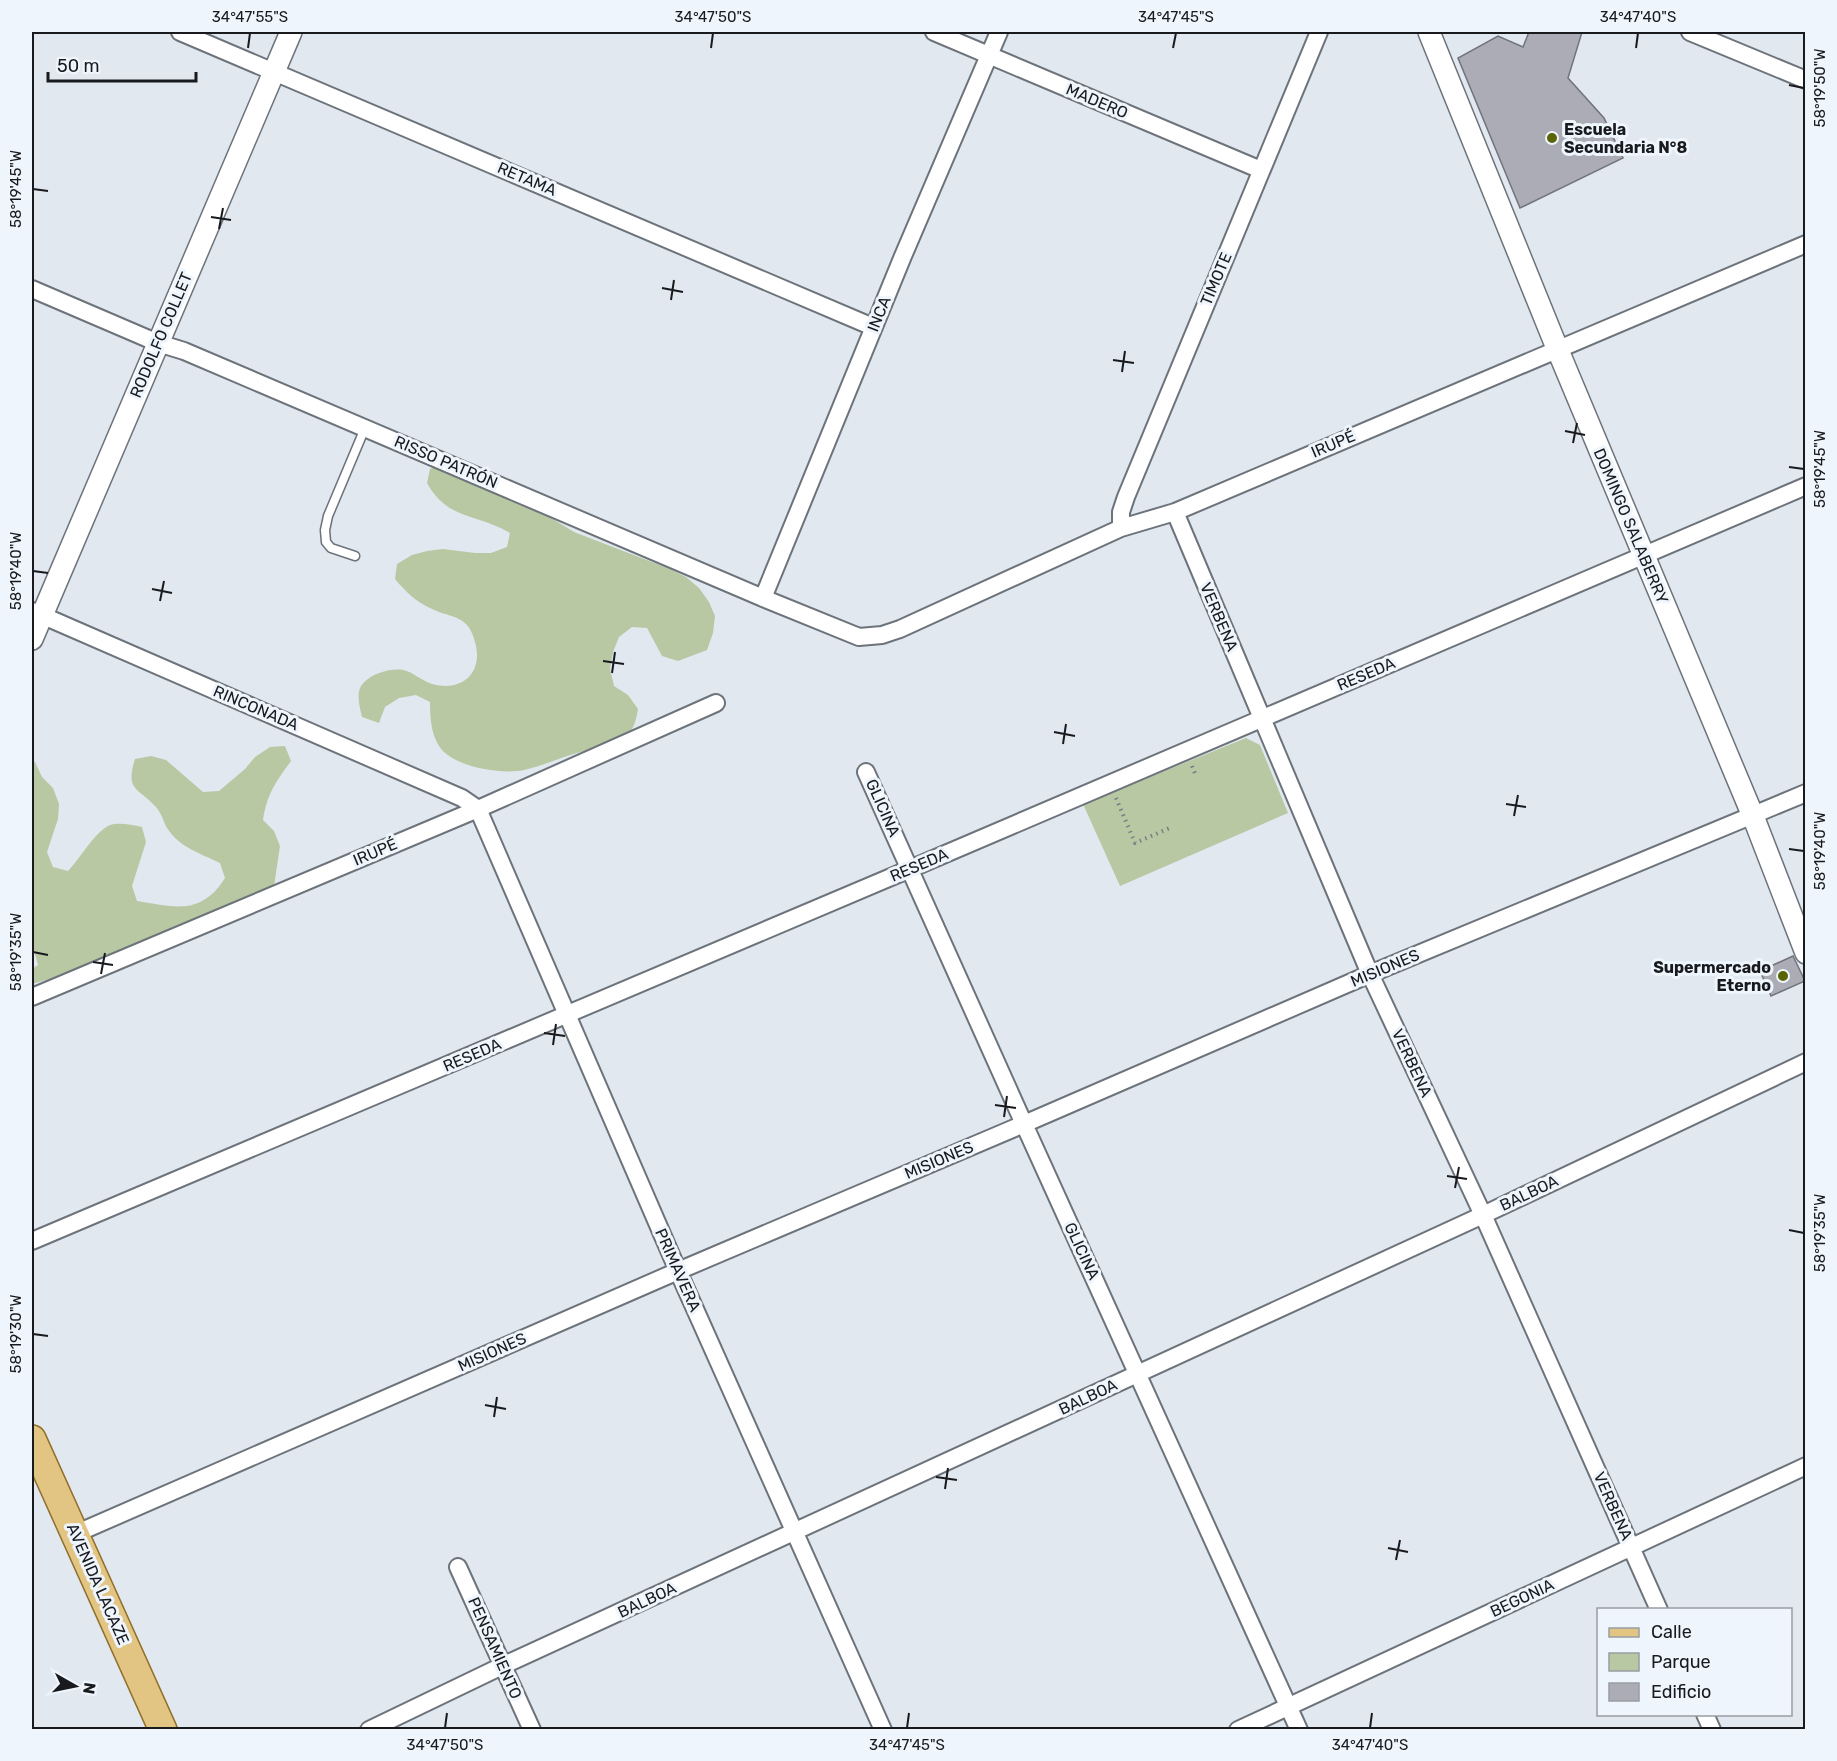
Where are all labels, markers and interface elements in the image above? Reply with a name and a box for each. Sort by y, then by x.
text: 34°47'55"S [212,8,288,26]
text: 34°47'50"S [675,8,751,26]
text: 34°47'45"S [1138,8,1214,26]
text: 34°47'40"S [1600,8,1676,26]
scale bar [48,45,196,83]
text: 58°19'50"W [1811,49,1829,127]
text: 50 m [57,55,100,77]
street label: MADERO [1063,79,1131,123]
place label: Escuela Secundaria N°8 [1564,120,1687,157]
marker: Escuela Secundaria N°8 [1545,131,1559,145]
text: 58°19'45"W [7,150,25,228]
street label: RETAMA [495,158,560,200]
street label: TIMOTE [1196,250,1236,308]
street label: RODOLFO COLLET [126,269,196,401]
street label: INCA [863,293,895,335]
street label: IRUPÉ [1308,426,1358,462]
text: 58°19'45"W [1811,430,1829,508]
street label: RISSO PATRÓN [391,431,501,492]
street label: DOMINGO SALABERRY [1590,445,1672,607]
text: 58°19'40"W [7,532,25,610]
street label: VERBENA [1196,580,1242,655]
street label: RESEDA [1334,653,1398,695]
street label: RINCONADA [210,682,302,735]
street label: GLICINA [862,776,904,840]
text: 58°19'40"W [1811,812,1829,890]
street label: IRUPÉ [350,834,400,870]
street label: RESEDA [887,844,951,886]
text: 58°19'35"W [7,913,25,991]
street label: MISIONES [1348,945,1422,991]
place label: Supermercado Eterno [1653,958,1771,995]
marker: Supermercado Eterno [1776,969,1790,983]
street label: VERBENA [1388,1026,1436,1100]
street label: RESEDA [440,1034,504,1076]
street label: MISIONES [902,1137,976,1183]
street label: BALBOA [1497,1171,1562,1215]
text: 58°19'35"W [1811,1194,1829,1272]
street label: GLICINA [1060,1219,1104,1283]
street label: PRIMAVERA [651,1225,705,1315]
text: 58°19'30"W [7,1294,25,1374]
street label: MISIONES [455,1328,529,1376]
street label: BALBOA [1056,1375,1121,1419]
street label: VERBENA [1589,1469,1637,1543]
street label: AVENIDA LACAZE [63,1520,133,1648]
street label: BEGONIA [1487,1575,1557,1621]
street label: BALBOA [615,1578,680,1622]
street label: PENSAMIENTO [464,1594,526,1702]
legend [1597,1608,1792,1716]
text: Calle [1651,1621,1692,1643]
text: Parque [1651,1651,1711,1673]
north arrow [45,1656,105,1716]
text: N [79,1681,100,1695]
text: Edificio [1651,1681,1711,1703]
text: 34°47'50"S [407,1736,483,1754]
text: 34°47'45"S [869,1736,945,1754]
text: 34°47'40"S [1332,1736,1408,1754]

